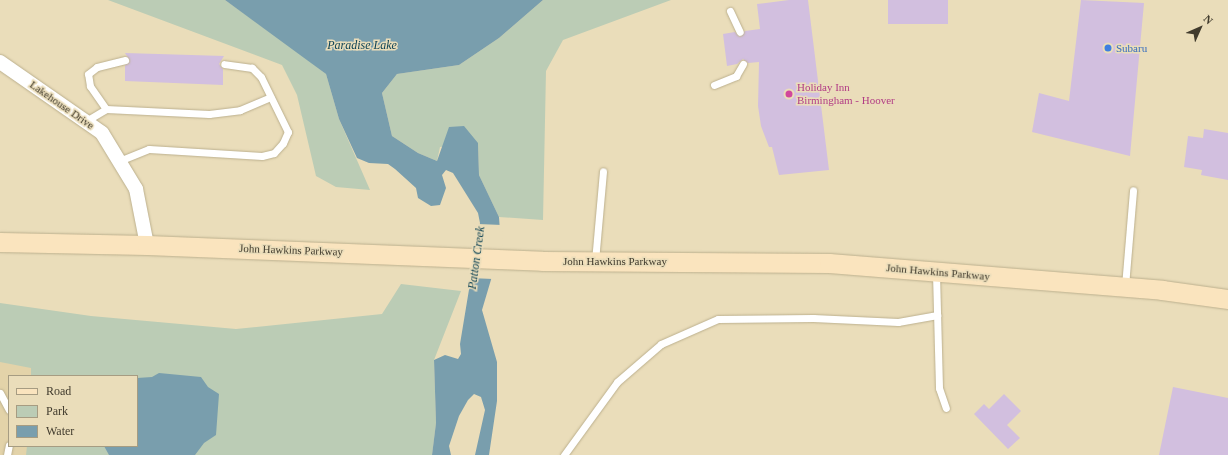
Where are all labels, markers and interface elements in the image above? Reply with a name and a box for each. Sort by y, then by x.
north arrow [1180,8,1220,48]
text: N [1201,12,1216,27]
water label: Paradise Lake [327,39,397,53]
place label: Subaru [1116,41,1147,55]
marker: Subaru [1103,43,1113,53]
street label: Lakehouse Drive [27,78,97,132]
place label: Holiday Inn Birmingham - Hoover [797,81,895,107]
marker: Holiday Inn Birmingham - Hoover [784,89,794,99]
water label: Patton Creek [465,226,489,290]
street label: John Hawkins Parkway [239,242,343,258]
street label: John Hawkins Parkway [563,254,667,268]
street label: John Hawkins Parkway [886,261,990,283]
legend [8,375,138,447]
text: Road [46,384,71,398]
text: Park [46,404,68,418]
text: Water [46,424,74,438]

